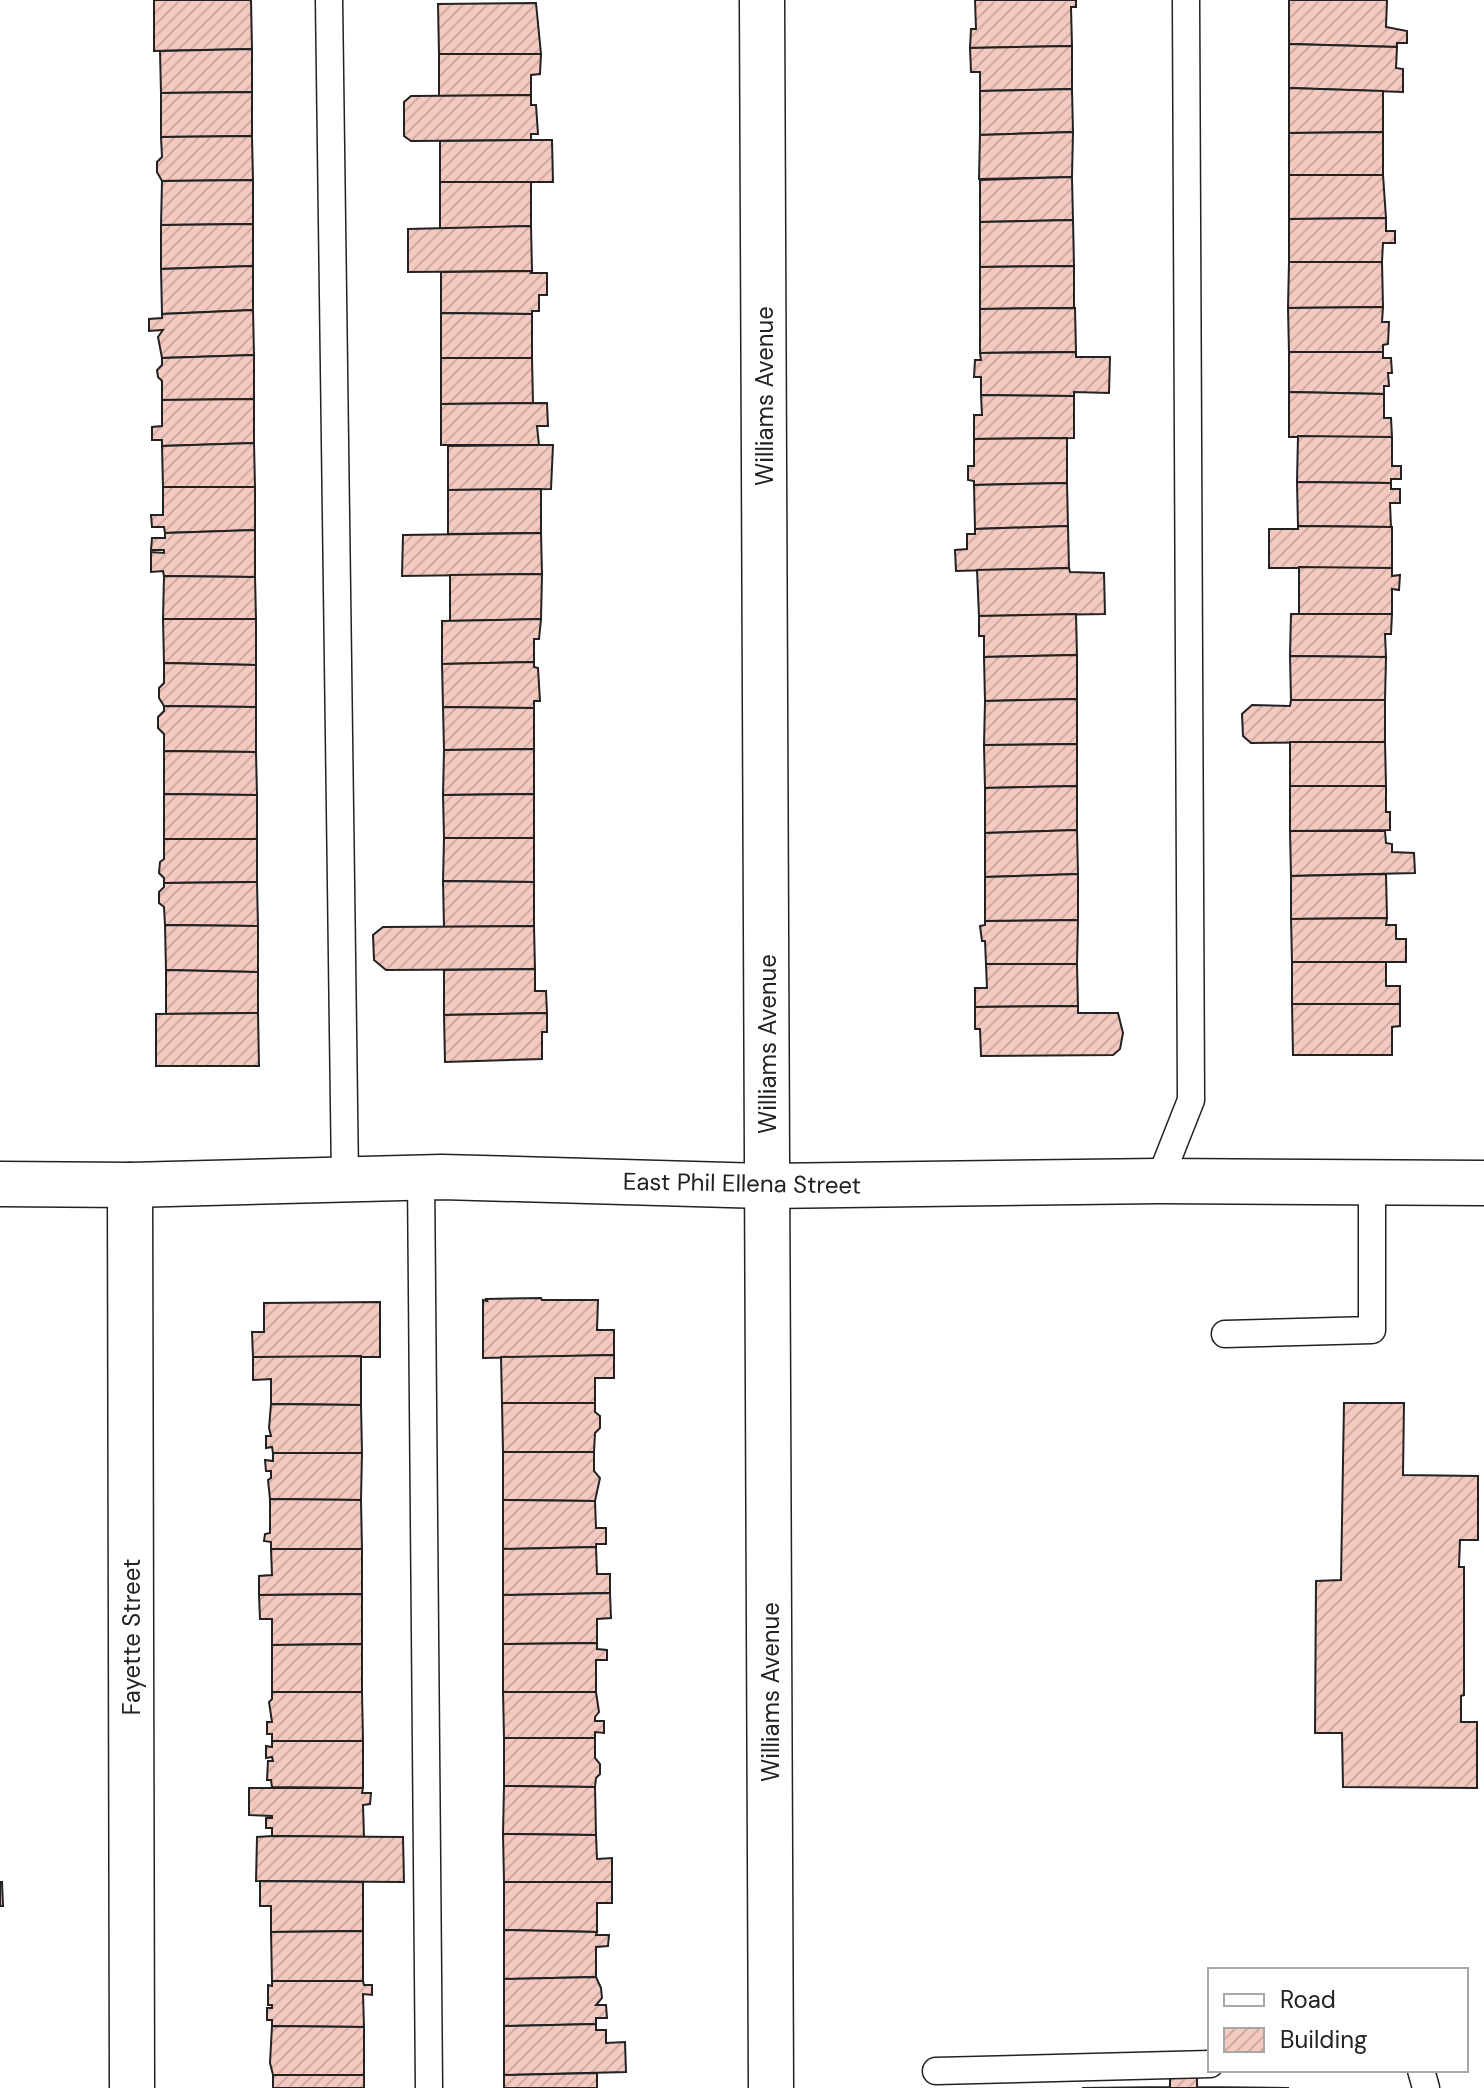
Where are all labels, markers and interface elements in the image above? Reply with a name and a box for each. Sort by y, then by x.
street label: Williams Avenue [749,306,780,486]
street label: Williams Avenue [752,954,783,1134]
street label: East Phil Ellena Street [623,1165,861,1201]
street label: Fayette Street [116,1559,147,1715]
street label: Williams Avenue [755,1602,786,1782]
legend [1208,1968,1468,2072]
text: Road [1280,1984,1336,2015]
text: Building [1280,2024,1367,2055]

